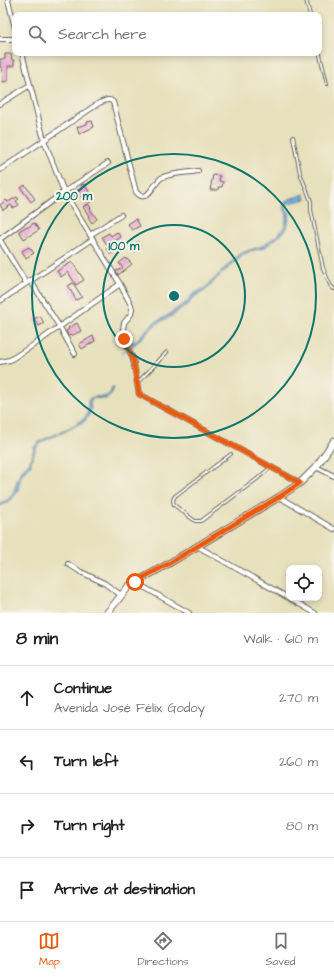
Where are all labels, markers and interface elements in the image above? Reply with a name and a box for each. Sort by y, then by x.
search box [12,12,322,56]
icon: search [26,23,48,45]
text: Search here [58,24,147,45]
text: 200 m [55,188,93,205]
text: 100 m [109,238,140,255]
centre of rings [167,289,181,303]
route end [115,330,133,348]
map controls [286,565,322,601]
button: locate [286,565,322,601]
route start [126,573,144,591]
text: 8 min [16,627,58,651]
text: Walk · 610 m [244,630,318,648]
text: Continue [54,678,112,699]
icon: ahead [16,687,38,709]
text: 270 m [279,689,318,707]
text: Avenida José Félix Godoy [54,699,205,717]
icon: left [16,751,38,773]
text: Turn left [54,751,118,772]
text: 260 m [279,753,318,771]
icon: right [16,815,38,837]
text: Turn right [54,815,125,836]
text: 80 m [286,817,318,835]
icon: arrive [16,879,38,901]
text: Arrive at destination [54,879,195,900]
tab: Map [38,930,60,969]
tab: Directions [137,930,189,969]
tab: Saved [266,930,296,969]

